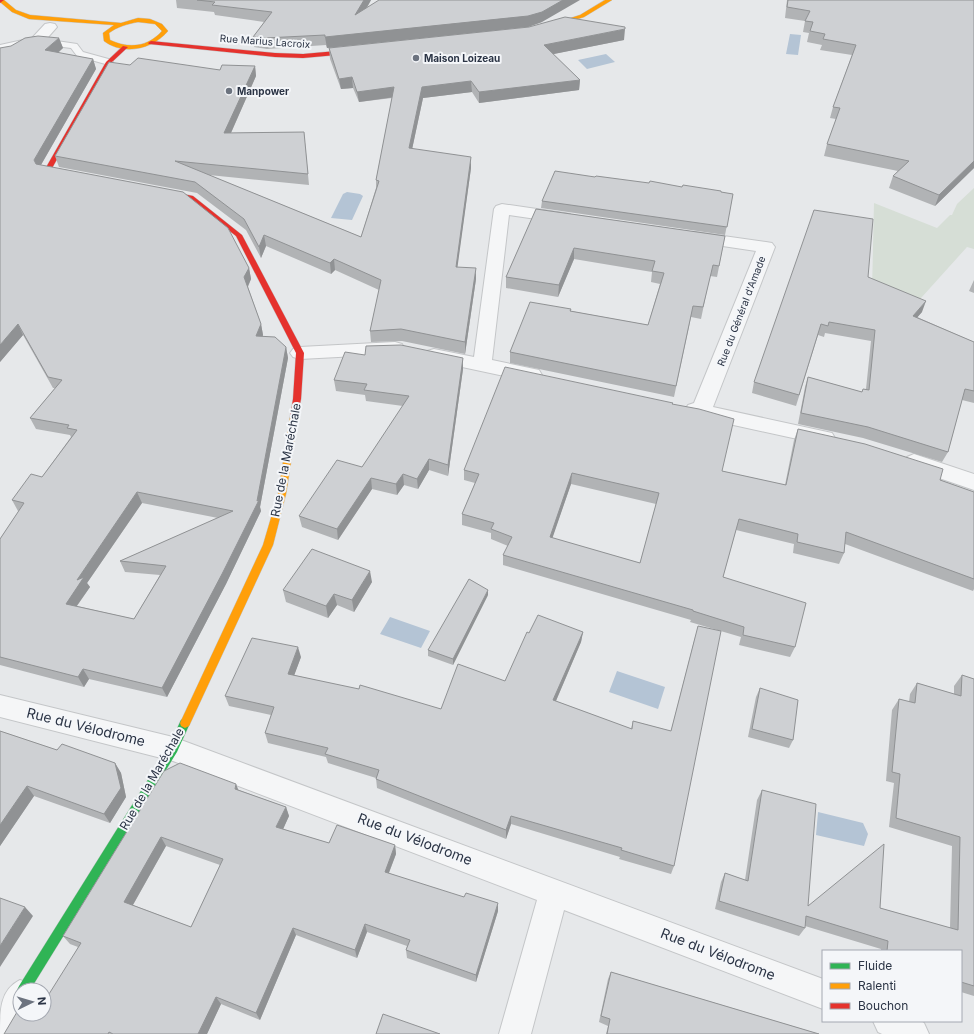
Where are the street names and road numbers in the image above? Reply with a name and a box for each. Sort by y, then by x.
street label: Rue Marius Lacroix [219,32,311,50]
street label: Rue du Général d'Amade [714,254,768,368]
street label: Rue de la Maréchale [267,402,304,518]
street label: Rue du Vélodrome [25,704,147,749]
street label: Rue de la Maréchale [116,725,187,832]
street label: Rue du Vélodrome [355,809,475,868]
street label: Rue du Vélodrome [658,924,778,983]

